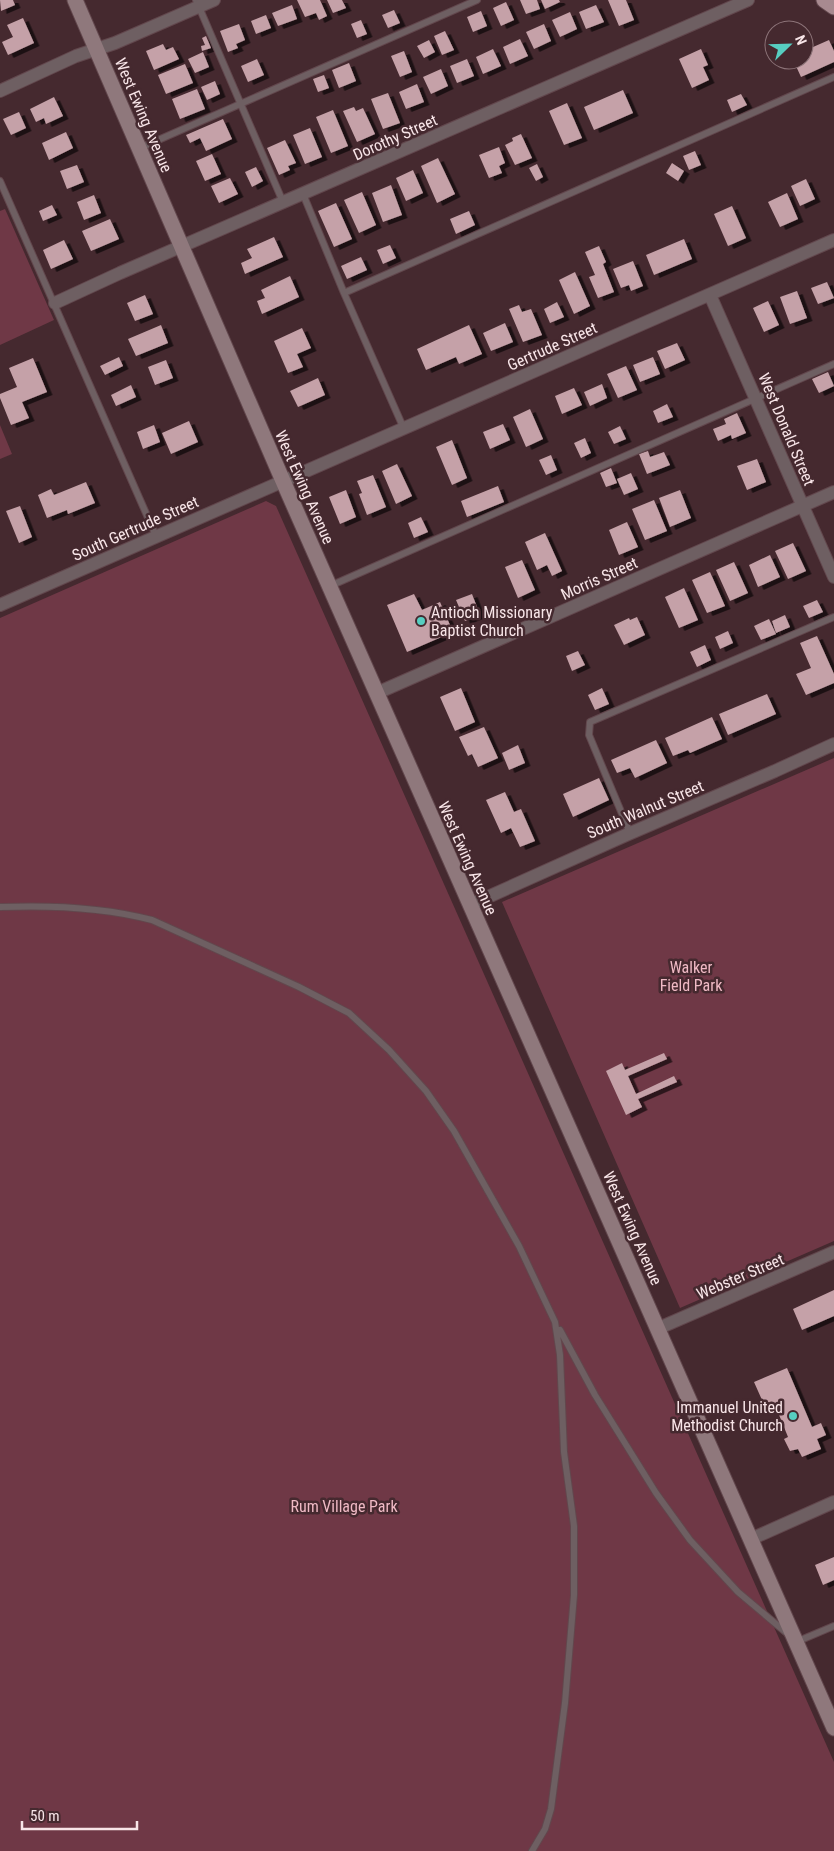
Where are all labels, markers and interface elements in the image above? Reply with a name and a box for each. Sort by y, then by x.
north arrow [764,20,814,70]
text: N [792,33,810,47]
street label: West Ewing Avenue [111,55,176,175]
street label: Dorothy Street [350,110,441,164]
street label: Gertrude Street [504,318,600,375]
street label: West Donald Street [754,370,819,489]
street label: West Ewing Avenue [271,427,338,547]
street label: South Gertrude Street [69,492,202,565]
street label: Morris Street [558,553,641,604]
place label: Antioch Missionary Baptist Church [431,603,553,640]
marker: Antioch Missionary Baptist Church [415,615,427,627]
street label: South Walnut Street [584,776,707,843]
street label: West Ewing Avenue [434,798,501,918]
park label: Walker Field Park [660,958,723,995]
street label: West Ewing Avenue [599,1168,666,1288]
street label: Webster Street [694,1249,787,1303]
place label: Immanuel United Methodist Church [671,1398,783,1435]
marker: Immanuel United Methodist Church [787,1410,799,1422]
park label: Rum Village Park [290,1497,398,1516]
scale bar [22,1798,138,1830]
text: 50 m [30,1807,60,1825]

